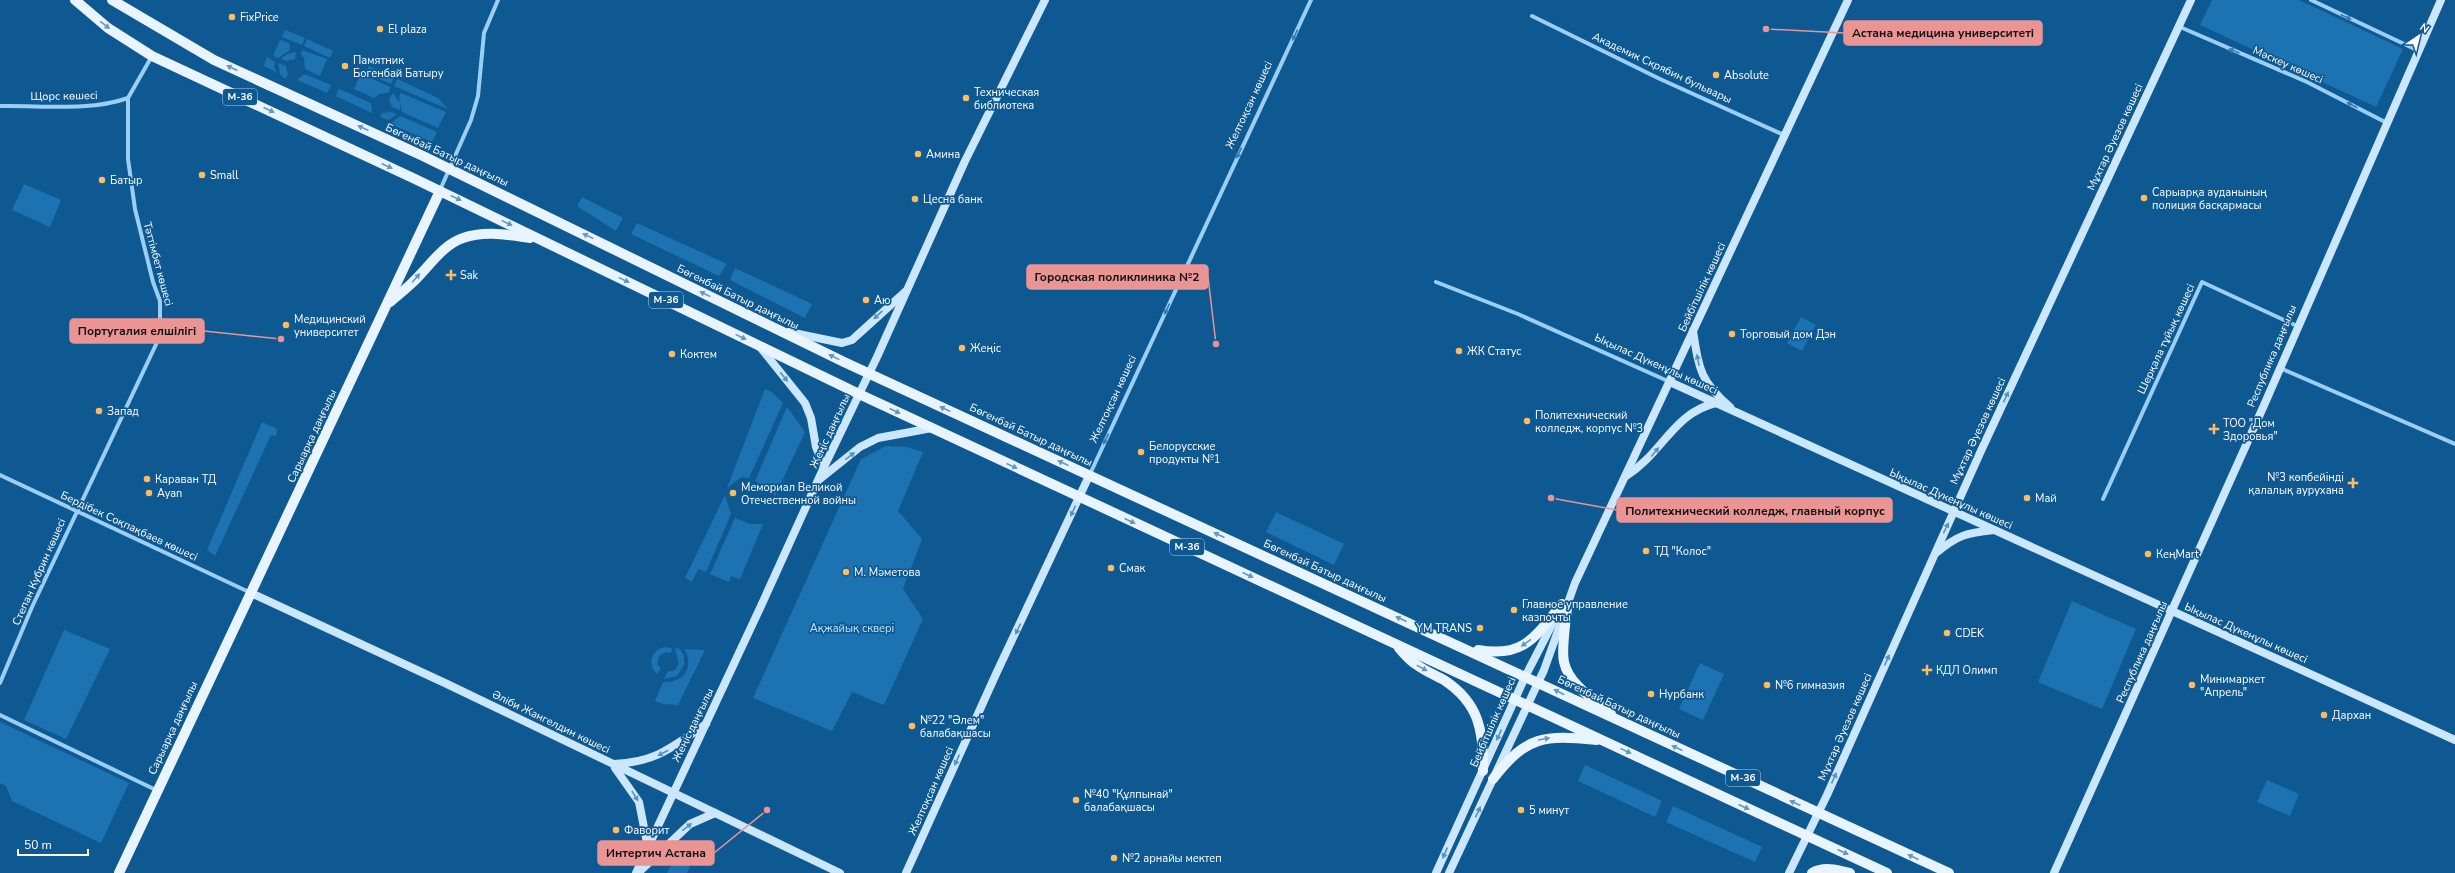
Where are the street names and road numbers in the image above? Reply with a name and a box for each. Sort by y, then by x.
street label: Академик Скрябин бульвары [1590,29,1734,107]
street label: Мәскеу көшесі [2250,43,2326,87]
street label: Желтоқсан көшесі [1222,59,1276,151]
street label: Мұхтар Әуезов көшесі [2084,81,2146,193]
street label: Щорс көшесі [30,88,98,104]
road number: M-36 [223,89,257,105]
street label: Бөгенбай Батыр даңғылы [383,120,511,190]
street label: Тәттімбет көшесі [140,220,176,308]
street label: Бейбітшілік көшесі [1675,240,1729,334]
street label: Бөгенбай Батыр даңғылы [674,261,802,333]
street label: Шерқала тұйық көшесі [2134,281,2198,397]
road number: M-36 [649,292,683,308]
street label: Республика даңғылы [2244,302,2300,410]
street label: Ықылас Дүкенұлы көшесі [1592,330,1720,398]
street label: Желтоқсан көшесі [1086,353,1140,445]
street label: Мұхтар Әуезов көшесі [1947,375,2009,487]
street label: Сарыарқа даңғылы [284,387,340,485]
street label: Жеңіс даңғылы [806,391,854,471]
street label: Бөгенбай Батыр даңғылы [967,400,1095,470]
street label: Ықылас Дүкенұлы көшесі [1887,465,2015,533]
street label: Бердібек Соқпақбаев көшесі [58,488,200,564]
street label: Степан Кубрин көшесі [9,516,69,628]
street label: Бөгенбай Батыр даңғылы [1261,536,1389,606]
road number: M-36 [1170,539,1204,555]
street label: Республика даңғылы [2113,599,2171,705]
street label: Ықылас Дүкенұлы көшесі [2182,599,2310,667]
street label: Мұхтар Әуезов көшесі [1814,671,1876,783]
street label: Бөгенбай Батыр даңғылы [1555,672,1683,742]
street label: Бейбітшілік көшесі [1466,675,1520,769]
street label: Сарыарқа даңғылы [145,679,201,777]
street label: Жеңіс даңғылы [669,686,717,764]
street label: Әліби Жангелдин көшесі [489,687,613,757]
street label: Желтоқсан көшесі [905,744,957,838]
road number: M-36 [1726,770,1760,786]

